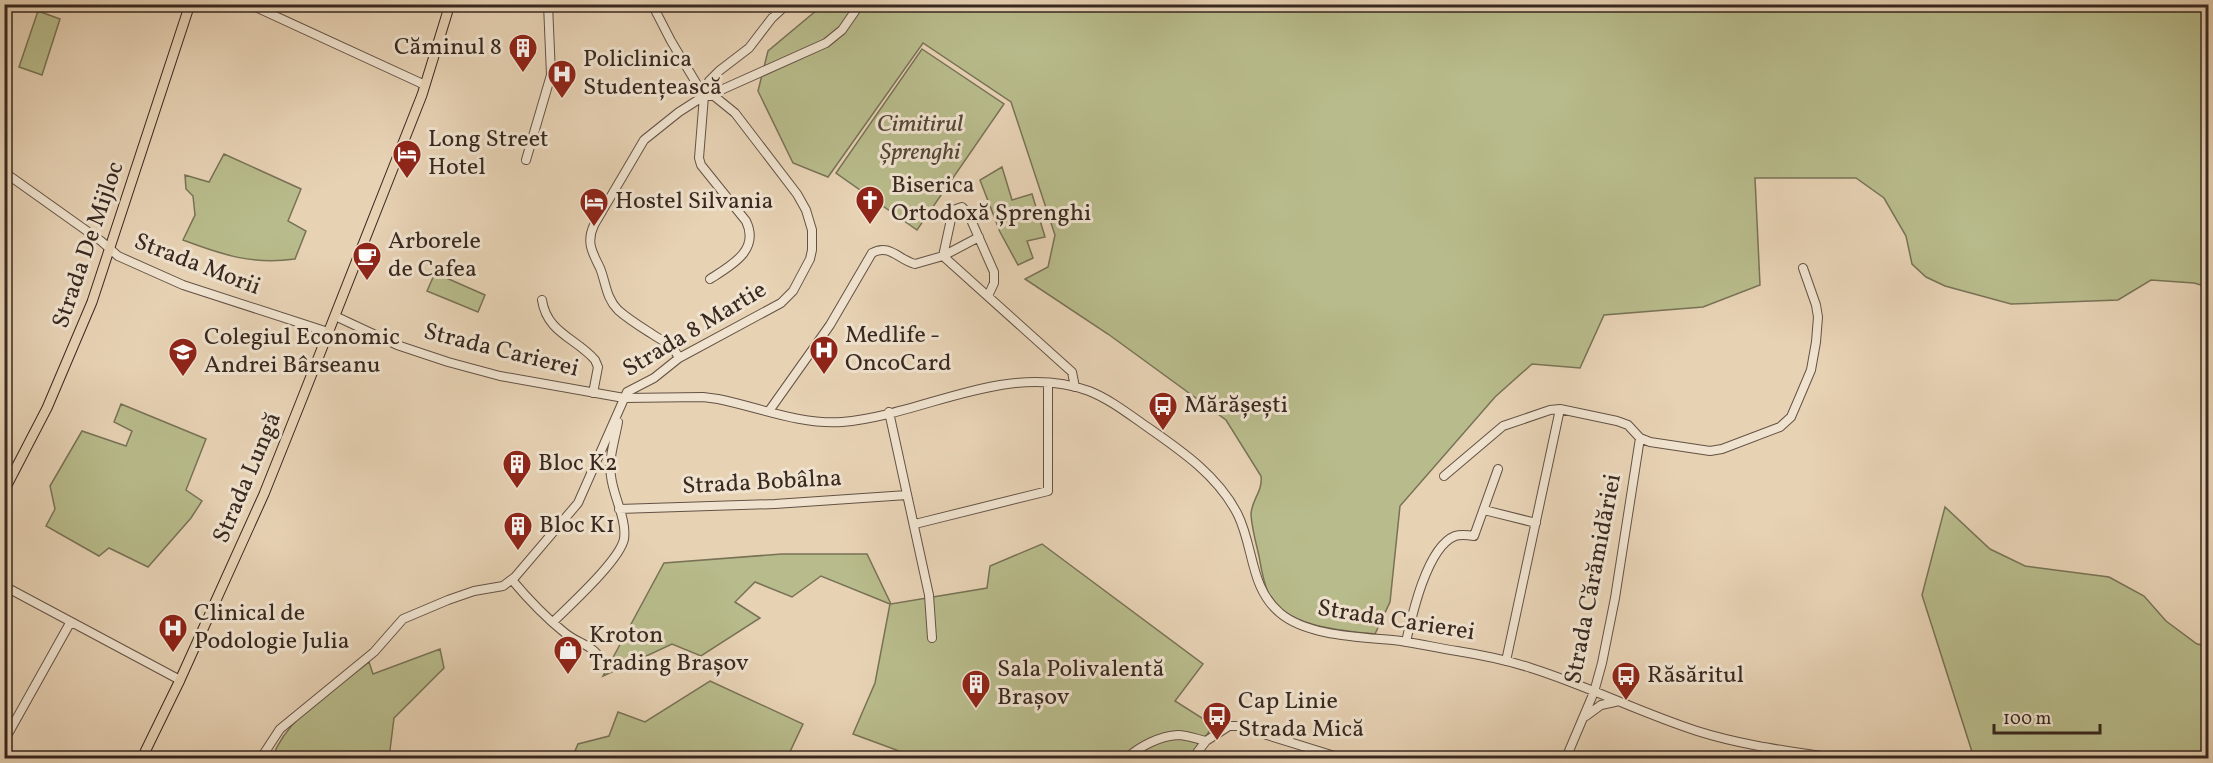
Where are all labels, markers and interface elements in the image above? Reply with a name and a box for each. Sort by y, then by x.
place label: Căminul 8 [394,31,502,65]
building icon: Căminul 8 [507,32,539,74]
place label: Policlinica Studențească [583,43,722,105]
hospital icon: Policlinica Studențească [546,58,578,100]
park label: Cimitirul Șprenghi [877,108,963,170]
place label: Long Street Hotel [428,123,549,185]
hotel icon: Long Street Hotel [391,138,423,180]
street label: Strada De Mijloc [45,157,133,333]
place label: Biserica Ortodoxă Șprenghi [891,169,1091,231]
church icon: Biserica Ortodoxă Șprenghi [854,184,886,226]
place label: Hostel Silvania [615,185,773,219]
hotel icon: Hostel Silvania [578,186,610,228]
street label: Strada Morii [129,225,265,305]
place label: Arborele de Cafea [388,225,481,287]
cafe icon: Arborele de Cafea [351,240,383,282]
street label: Strada 8 Martie [617,274,773,386]
street label: Strada Carierei [420,315,582,387]
place label: Medlife - OncoCard [845,319,952,381]
place label: Colegiul Economic Andrei Bârseanu [204,321,400,383]
hospital icon: Medlife - OncoCard [808,334,840,376]
school or university icon: Colegiul Economic Andrei Bârseanu [167,336,199,378]
place label: Mărășești [1184,389,1288,423]
bus stop icon: Mărășești [1147,390,1179,432]
street label: Strada Lungă [205,407,291,549]
place label: Bloc K2 [538,447,618,481]
building icon: Bloc K2 [501,448,533,490]
street label: Strada Bobâlna [681,462,843,504]
street label: Strada Cărămidăriei [1557,471,1631,687]
place label: Bloc K1 [539,509,615,543]
building icon: Bloc K1 [502,510,534,552]
street label: Strada Carierei [1315,592,1477,650]
place label: Clinical de Podologie Julia [194,597,350,659]
hospital icon: Clinical de Podologie Julia [157,612,189,654]
place label: Kroton Trading Brașov [589,619,749,681]
shop icon: Kroton Trading Brașov [552,634,584,676]
place label: Sala Polivalentă Brașov [997,653,1164,715]
place label: Răsăritul [1647,659,1744,693]
bus stop icon: Răsăritul [1610,660,1642,702]
building icon: Sala Polivalentă Brașov [960,668,992,710]
place label: Cap Linie Strada Mică [1238,685,1364,747]
scale bar [1994,697,2100,735]
bus stop icon: Cap Linie Strada Mică [1201,700,1233,742]
text: 100 m [2003,707,2052,732]

